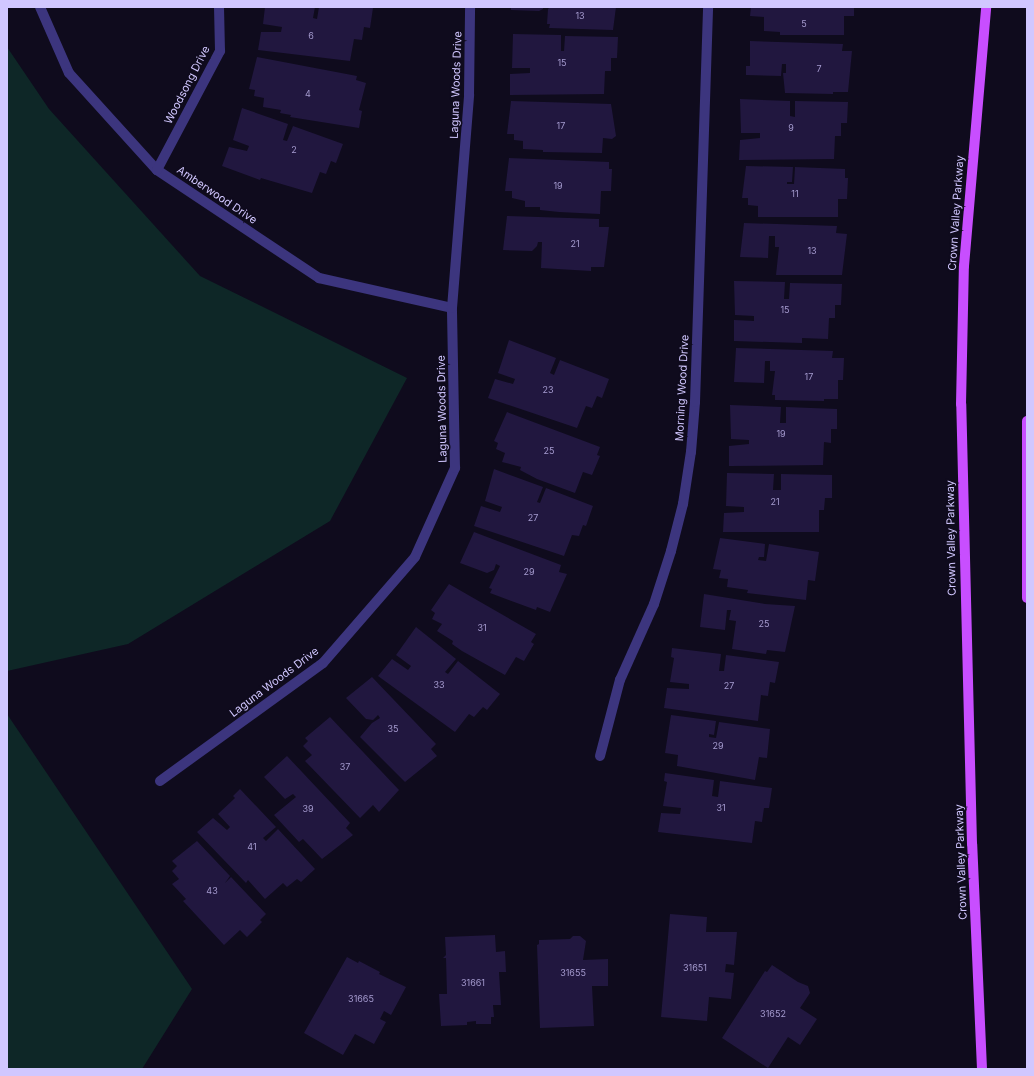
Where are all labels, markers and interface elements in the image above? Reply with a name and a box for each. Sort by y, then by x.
house number: 13 [575,11,585,21]
house number: 5 [801,19,807,29]
house number: 6 [308,31,314,41]
street label: Laguna Woods Drive [448,31,464,139]
street label: Woodsong Drive [162,44,212,126]
house number: 15 [557,58,567,68]
house number: 7 [816,64,822,74]
house number: 4 [305,89,311,99]
house number: 17 [557,121,565,131]
house number: 9 [788,123,794,133]
house number: 2 [291,145,297,155]
street label: Crown Valley Parkway [945,155,967,271]
street label: Amberwood Drive [174,163,260,227]
house number: 19 [553,181,563,191]
house number: 11 [791,189,799,199]
house number: 21 [570,239,580,249]
house number: 13 [807,246,817,256]
house number: 15 [780,305,790,315]
street label: Morning Wood Drive [673,334,691,442]
street label: Laguna Woods Drive [434,355,450,463]
house number: 17 [805,372,813,382]
house number: 23 [542,385,554,395]
house number: 19 [776,429,786,439]
house number: 25 [544,446,554,456]
street label: Crown Valley Parkway [943,480,959,596]
house number: 21 [770,497,780,507]
house number: 27 [528,513,538,523]
house number: 29 [523,567,535,577]
house number: 25 [759,619,769,629]
house number: 31 [477,623,487,633]
street label: Laguna Woods Drive [227,644,321,720]
house number: 33 [433,680,445,690]
house number: 27 [724,681,734,691]
house number: 35 [387,724,399,734]
house number: 29 [712,741,724,751]
house number: 37 [340,762,350,772]
house number: 31 [716,803,726,813]
house number: 39 [302,804,314,814]
street label: Crown Valley Parkway [952,804,970,920]
house number: 41 [247,842,257,852]
house number: 43 [206,886,218,896]
house number: 31651 [683,963,707,973]
house number: 31655 [560,968,586,978]
house number: 31661 [461,978,485,988]
house number: 31665 [348,994,374,1004]
house number: 31652 [760,1009,786,1019]

